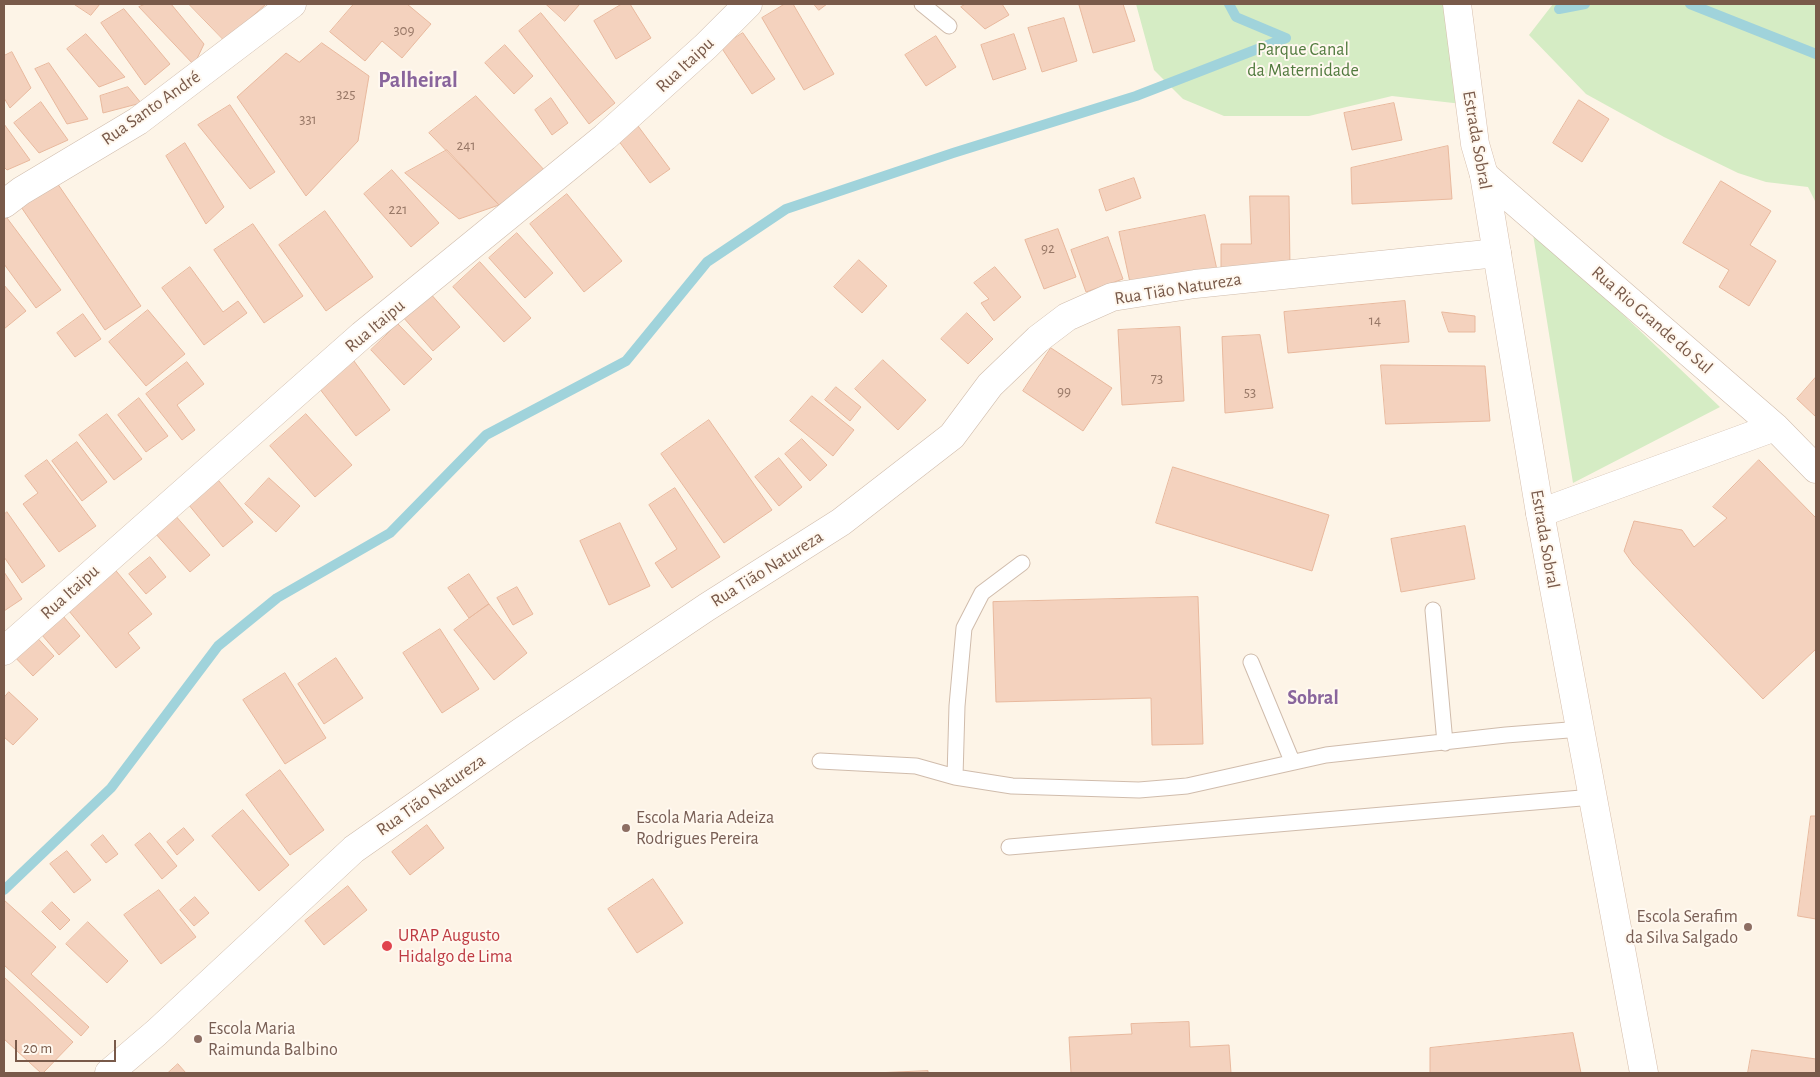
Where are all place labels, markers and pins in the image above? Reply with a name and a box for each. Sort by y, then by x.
place label: Escola Maria Adeiza Rodrigues Pereira [636,807,774,850]
marker: Escola Maria Adeiza Rodrigues Pereira [620,822,632,834]
place label: Escola Serafim da Silva Salgado [1626,906,1738,949]
marker: Escola Serafim da Silva Salgado [1742,921,1754,933]
place label: URAP Augusto Hidalgo de Lima [398,925,512,968]
marker: URAP Augusto Hidalgo de Lima [380,939,394,953]
place label: Escola Maria Raimunda Balbino [208,1018,338,1060]
marker: Escola Maria Raimunda Balbino [192,1033,204,1045]

